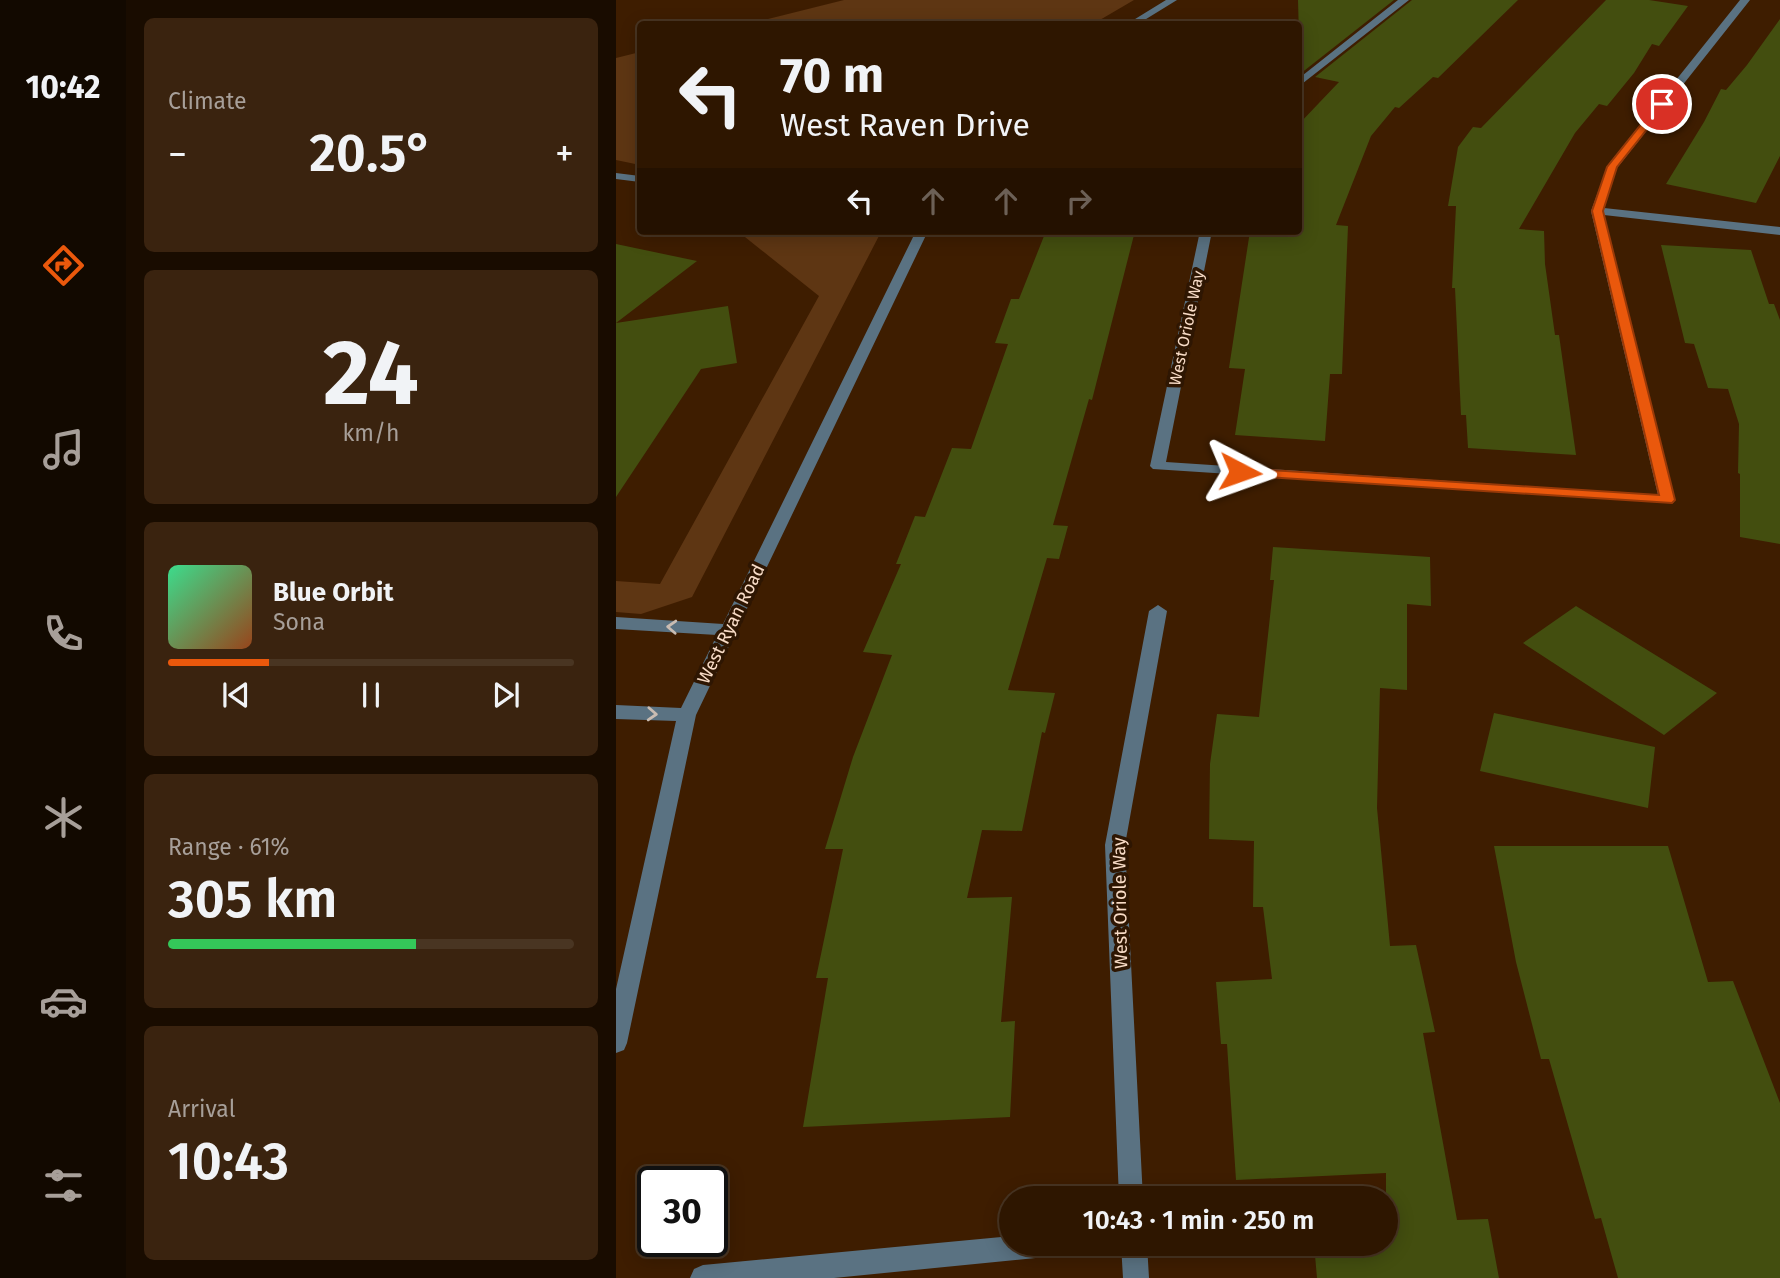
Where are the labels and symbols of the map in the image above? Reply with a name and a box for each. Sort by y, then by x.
pin [1632,74,1692,134]
street label: West Oriole Way [1165,269,1208,387]
position arrow [1203,435,1277,509]
street label: West Ryan Road [693,561,769,687]
one-way arrow [666,619,677,634]
one-way arrow [646,706,657,721]
street label: West Oriole Way [1108,837,1132,969]
speed limit sign: 30 [637,1166,728,1257]

